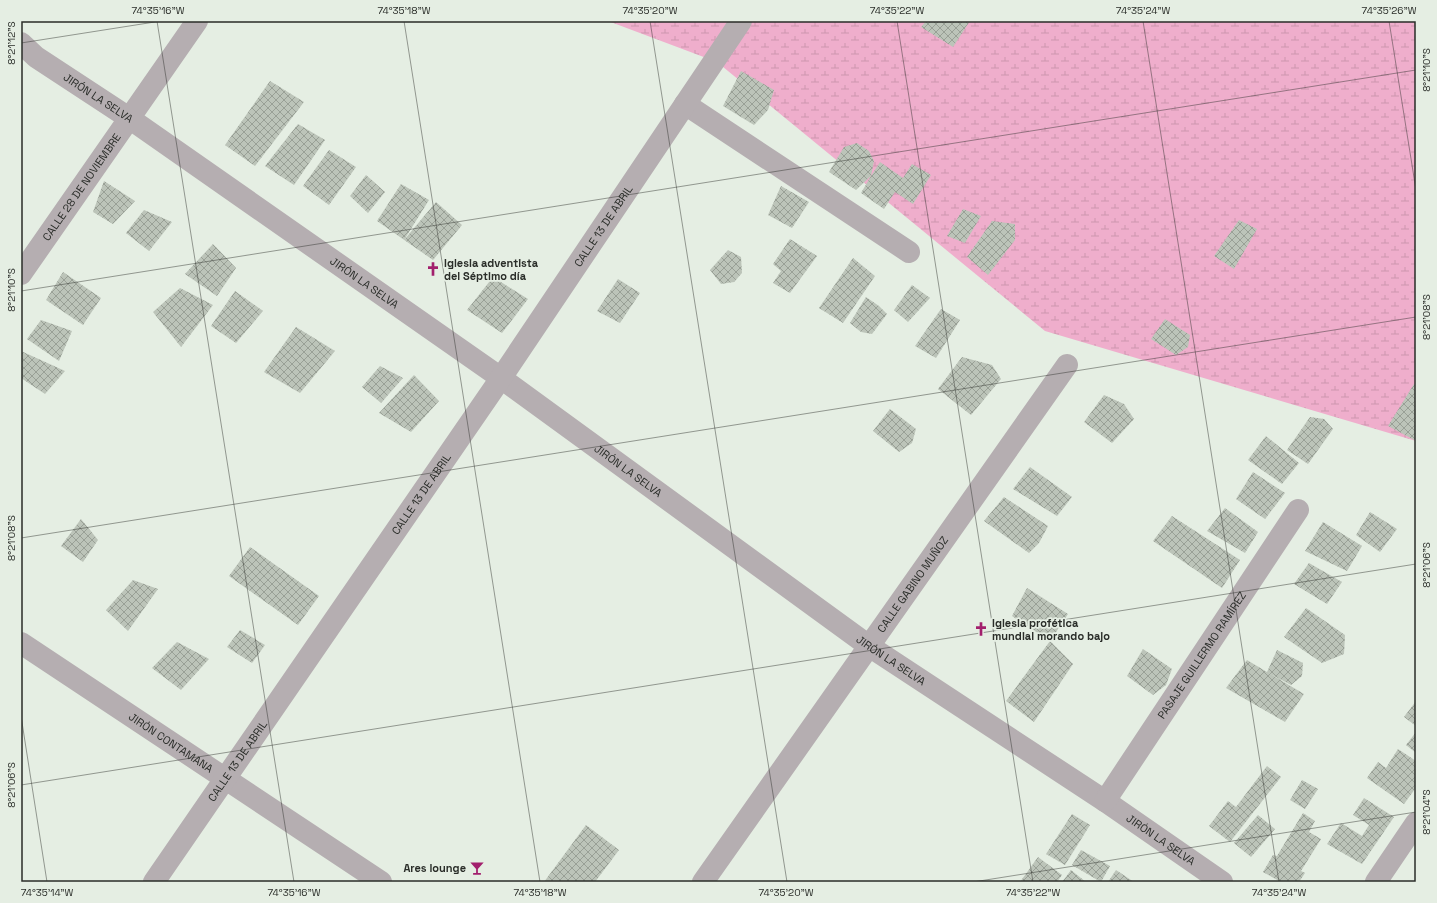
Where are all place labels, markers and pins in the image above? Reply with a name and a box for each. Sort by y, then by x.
place label: Iglesia adventista del Séptimo día [444,256,539,283]
church icon: Iglesia adventista del Séptimo día [425,261,441,277]
place label: Iglesia profética mundial morando bajo [992,616,1110,643]
church icon: Iglesia profética mundial morando bajo [973,621,989,637]
bar icon: Ares lounge [469,860,485,876]
place label: Ares lounge [403,861,466,875]

